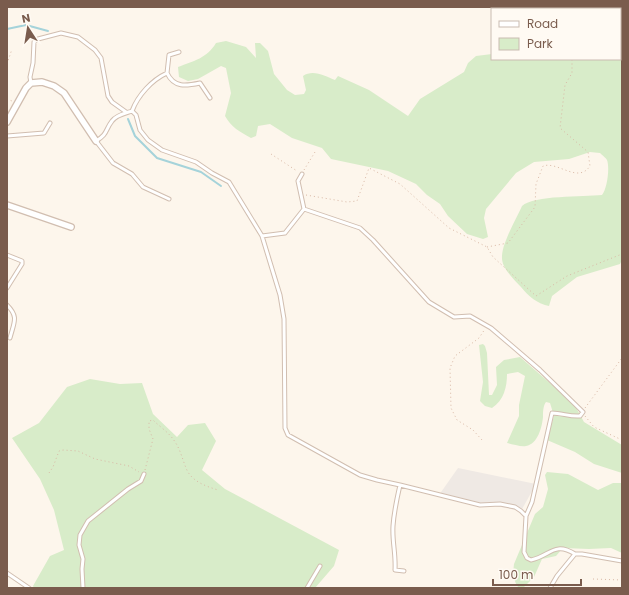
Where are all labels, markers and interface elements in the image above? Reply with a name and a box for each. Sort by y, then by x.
north arrow [8,8,48,48]
legend [491,8,621,60]
text: N [20,10,32,27]
text: Road [527,15,558,32]
text: Park [527,35,554,52]
scale bar [493,561,581,587]
text: 100 m [499,566,533,583]

